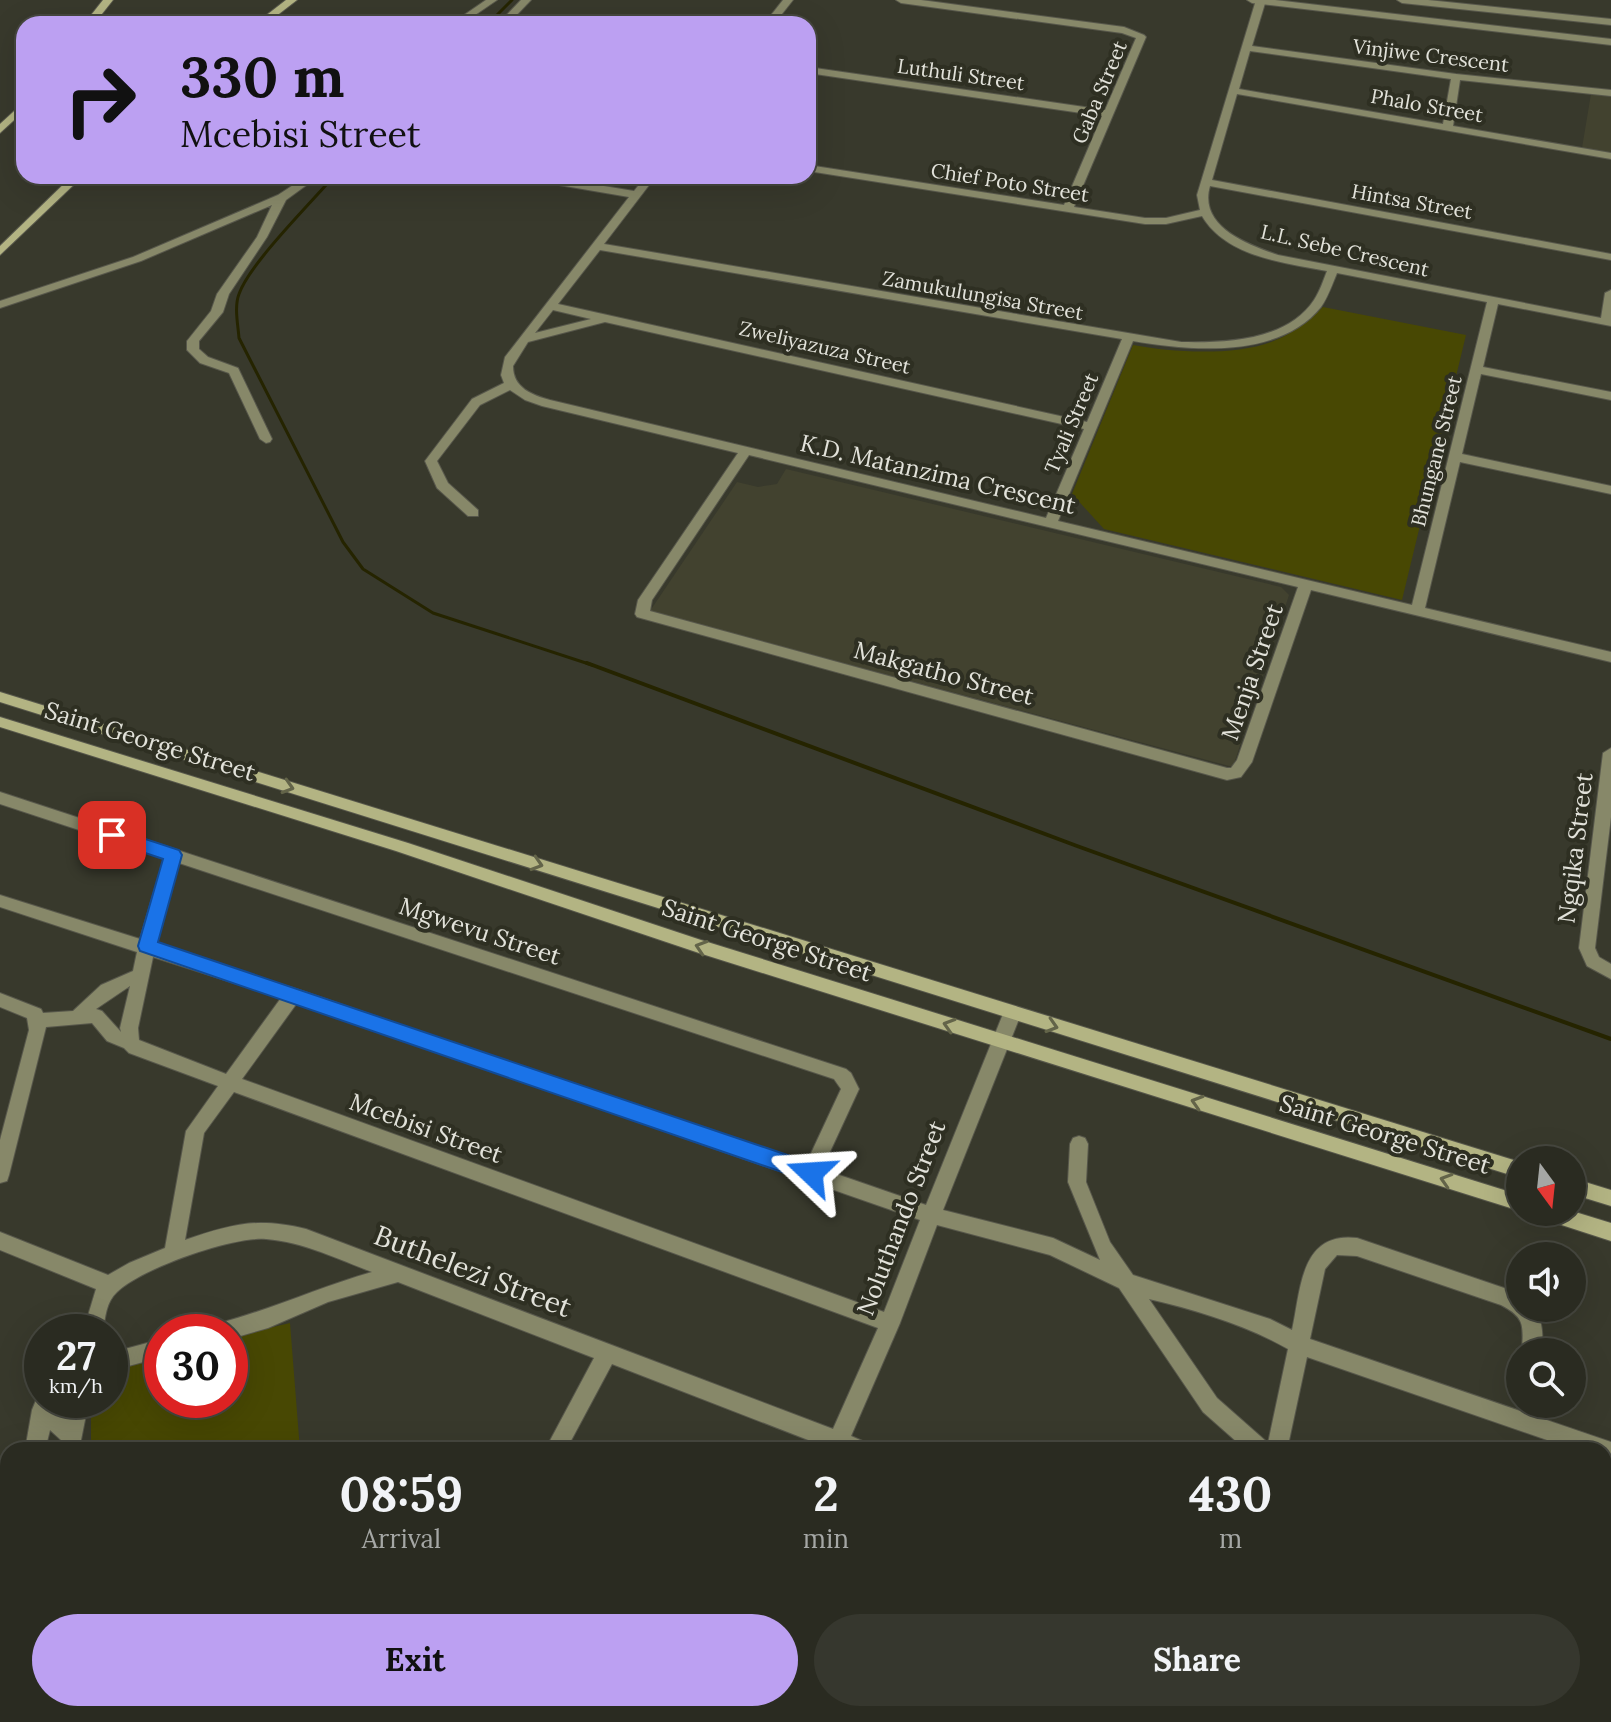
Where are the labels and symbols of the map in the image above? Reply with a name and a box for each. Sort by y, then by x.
street label: Vinjiwe Crescent [1351,33,1511,77]
street label: Gaba Street [1066,37,1132,147]
street label: Luthuli Street [896,53,1026,95]
street label: Phalo Street [1369,83,1485,127]
street label: Chief Poto Street [929,157,1091,207]
street label: Hintsa Street [1350,178,1475,224]
street label: L.L. Sebe Crescent [1258,218,1432,282]
street label: Zamukulungisa Street [881,265,1085,325]
street label: Zweliyazuza Street [737,315,913,379]
street label: Tyali Street [1039,369,1103,477]
street label: Bhungane Street [1405,373,1467,529]
street label: K.D. Matanzima Crescent [797,427,1080,521]
street label: Menja Street [1214,599,1290,744]
street label: Makgatho Street [851,634,1038,712]
street label: Saint George Street [41,694,260,788]
street label: Ngqika Street [1550,770,1600,925]
one-way arrow [281,778,295,794]
pin [78,801,146,869]
one-way arrow [529,855,543,871]
street label: Mgwevu Street [395,890,565,972]
street label: Saint George Street [658,891,876,989]
one-way arrow [695,940,709,956]
one-way arrow [1044,1017,1058,1033]
one-way arrow [943,1018,957,1034]
street label: Mcebisi Street [345,1086,507,1170]
street label: Saint George Street [1276,1087,1495,1181]
one-way arrow [1191,1095,1205,1111]
street label: Noluthando Street [850,1115,953,1320]
position arrow [769,1131,853,1215]
north arrow [1506,1146,1586,1226]
one-way arrow [1439,1173,1453,1189]
street label: Buthelezi Street [369,1217,577,1325]
speed limit sign: 30 [144,1314,248,1418]

